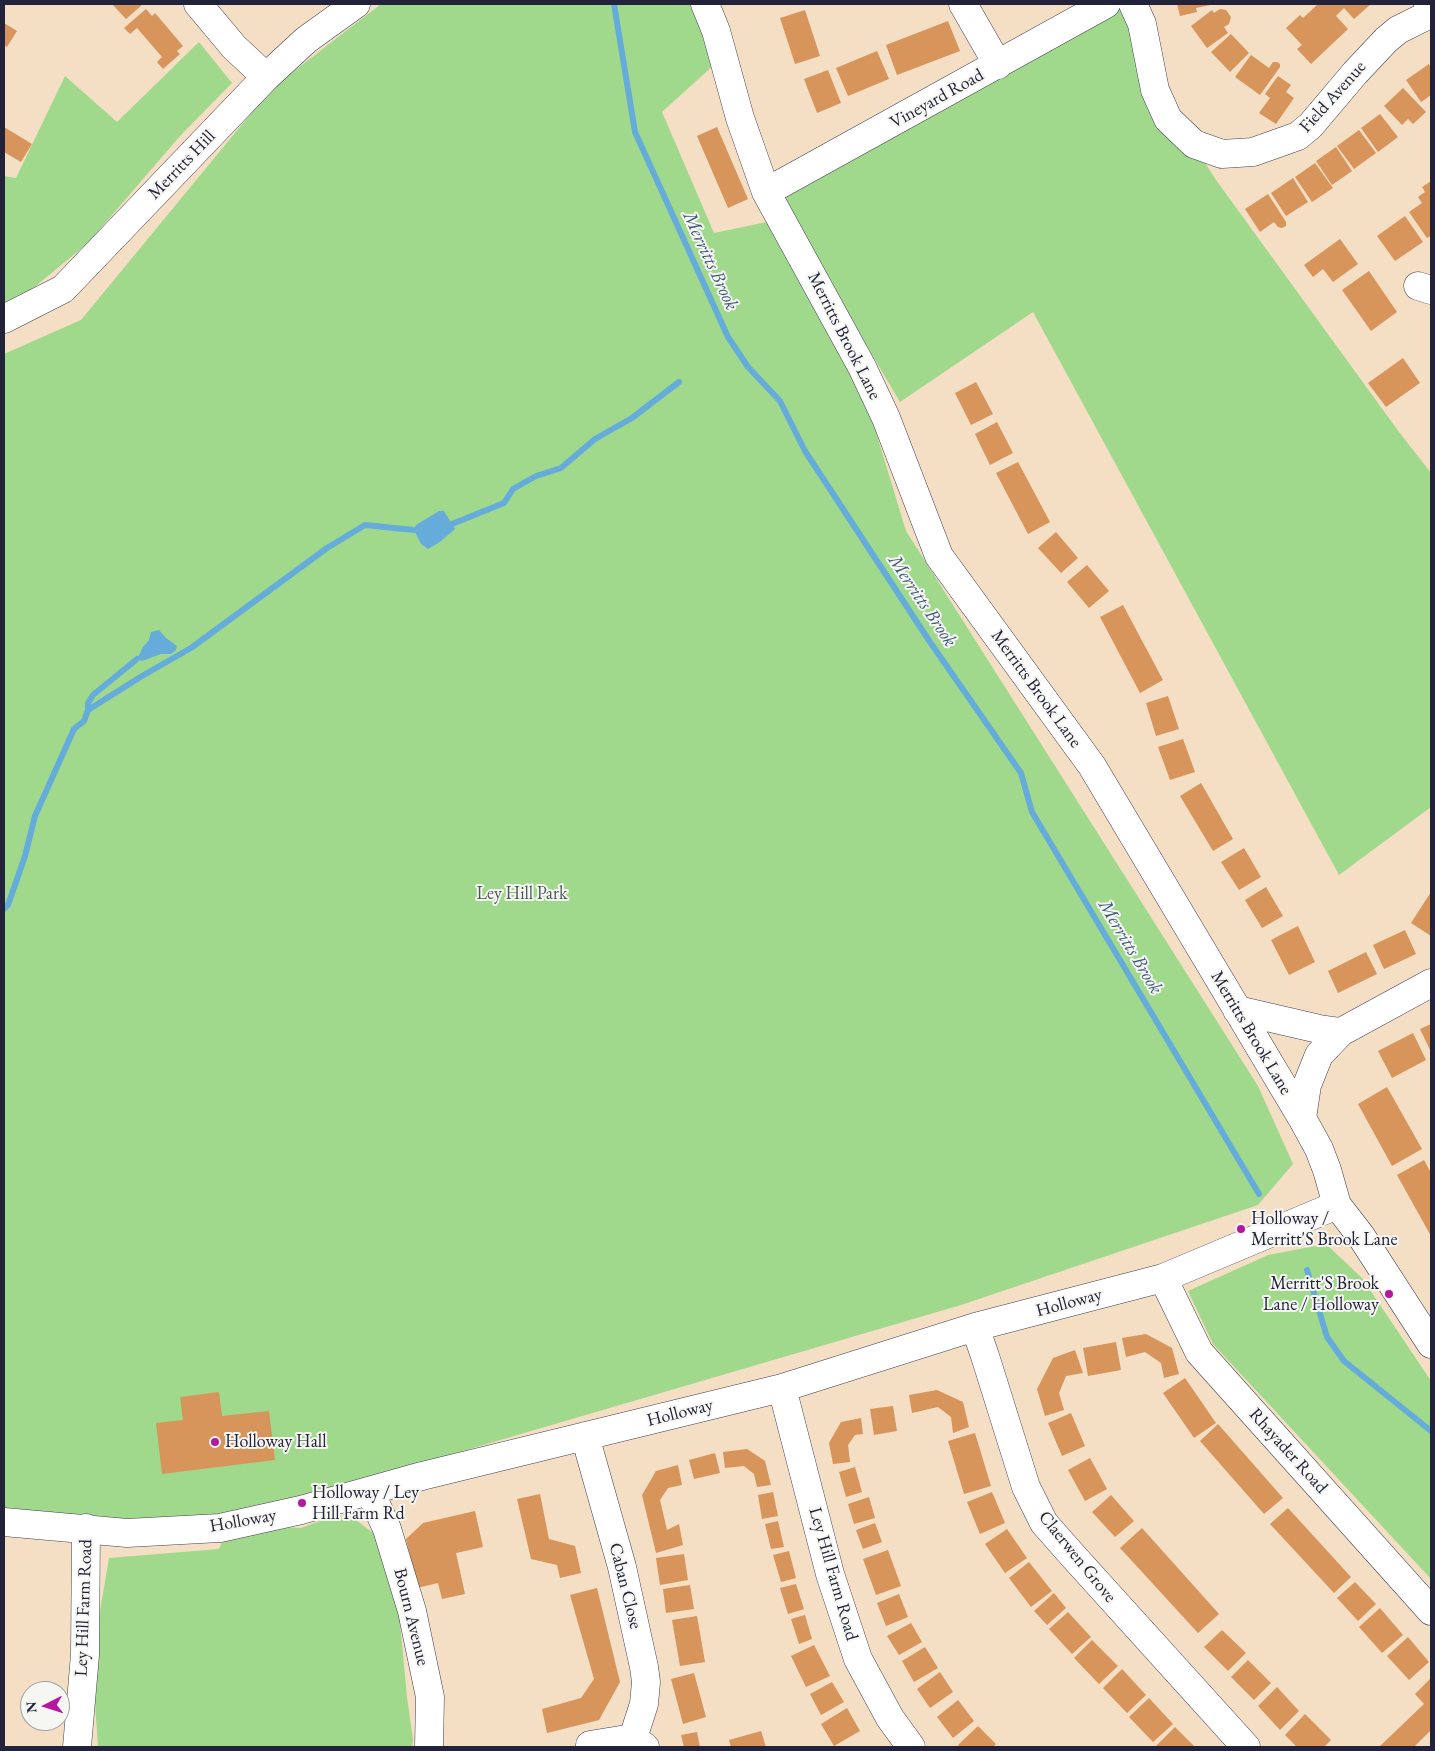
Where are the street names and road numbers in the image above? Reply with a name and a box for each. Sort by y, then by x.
street label: Field Avenue [1295,57,1371,137]
street label: Vineyard Road [886,64,988,134]
street label: Merritts Hill [144,126,220,204]
street label: Merritts Brook Lane [803,269,885,403]
street label: Merritts Brook Lane [986,626,1086,752]
street label: Merritts Brook Lane [1206,967,1296,1099]
street label: Holloway [1034,1284,1104,1322]
street label: Holloway [645,1394,715,1432]
street label: Rhayader Road [1244,1404,1332,1498]
street label: Holloway [208,1505,278,1537]
street label: Ley Hill Farm Road [804,1505,862,1643]
street label: Claerwen Grove [1034,1507,1120,1607]
street label: Ley Hill Farm Road [71,1539,97,1677]
street label: Caban Close [604,1541,646,1631]
street label: Bourn Avenue [388,1566,434,1668]

